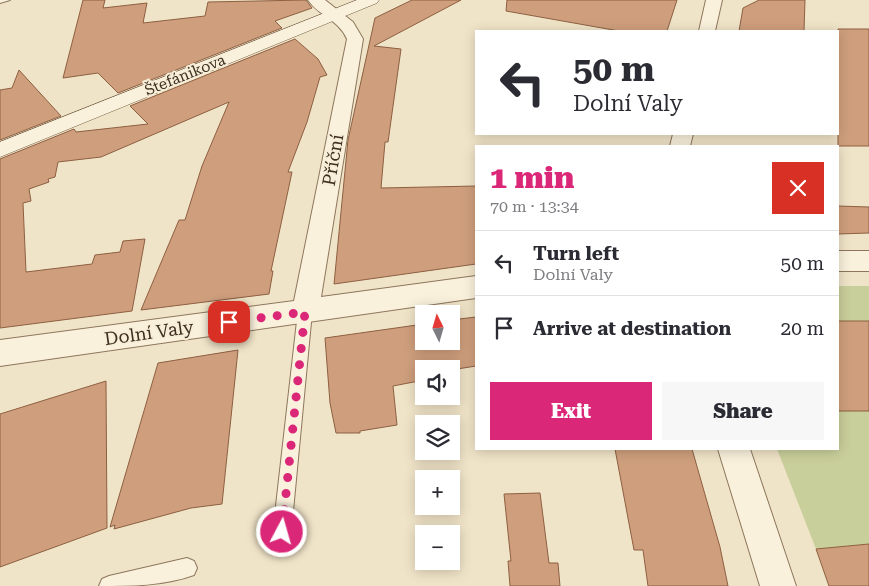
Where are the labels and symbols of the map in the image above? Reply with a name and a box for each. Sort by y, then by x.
street label: Štefánikova [142,51,228,99]
street label: Příční [318,132,347,187]
pin [208,301,250,343]
north arrow [415,305,460,350]
street label: Dolní Valy [103,316,195,349]
position arrow [255,505,307,557]

